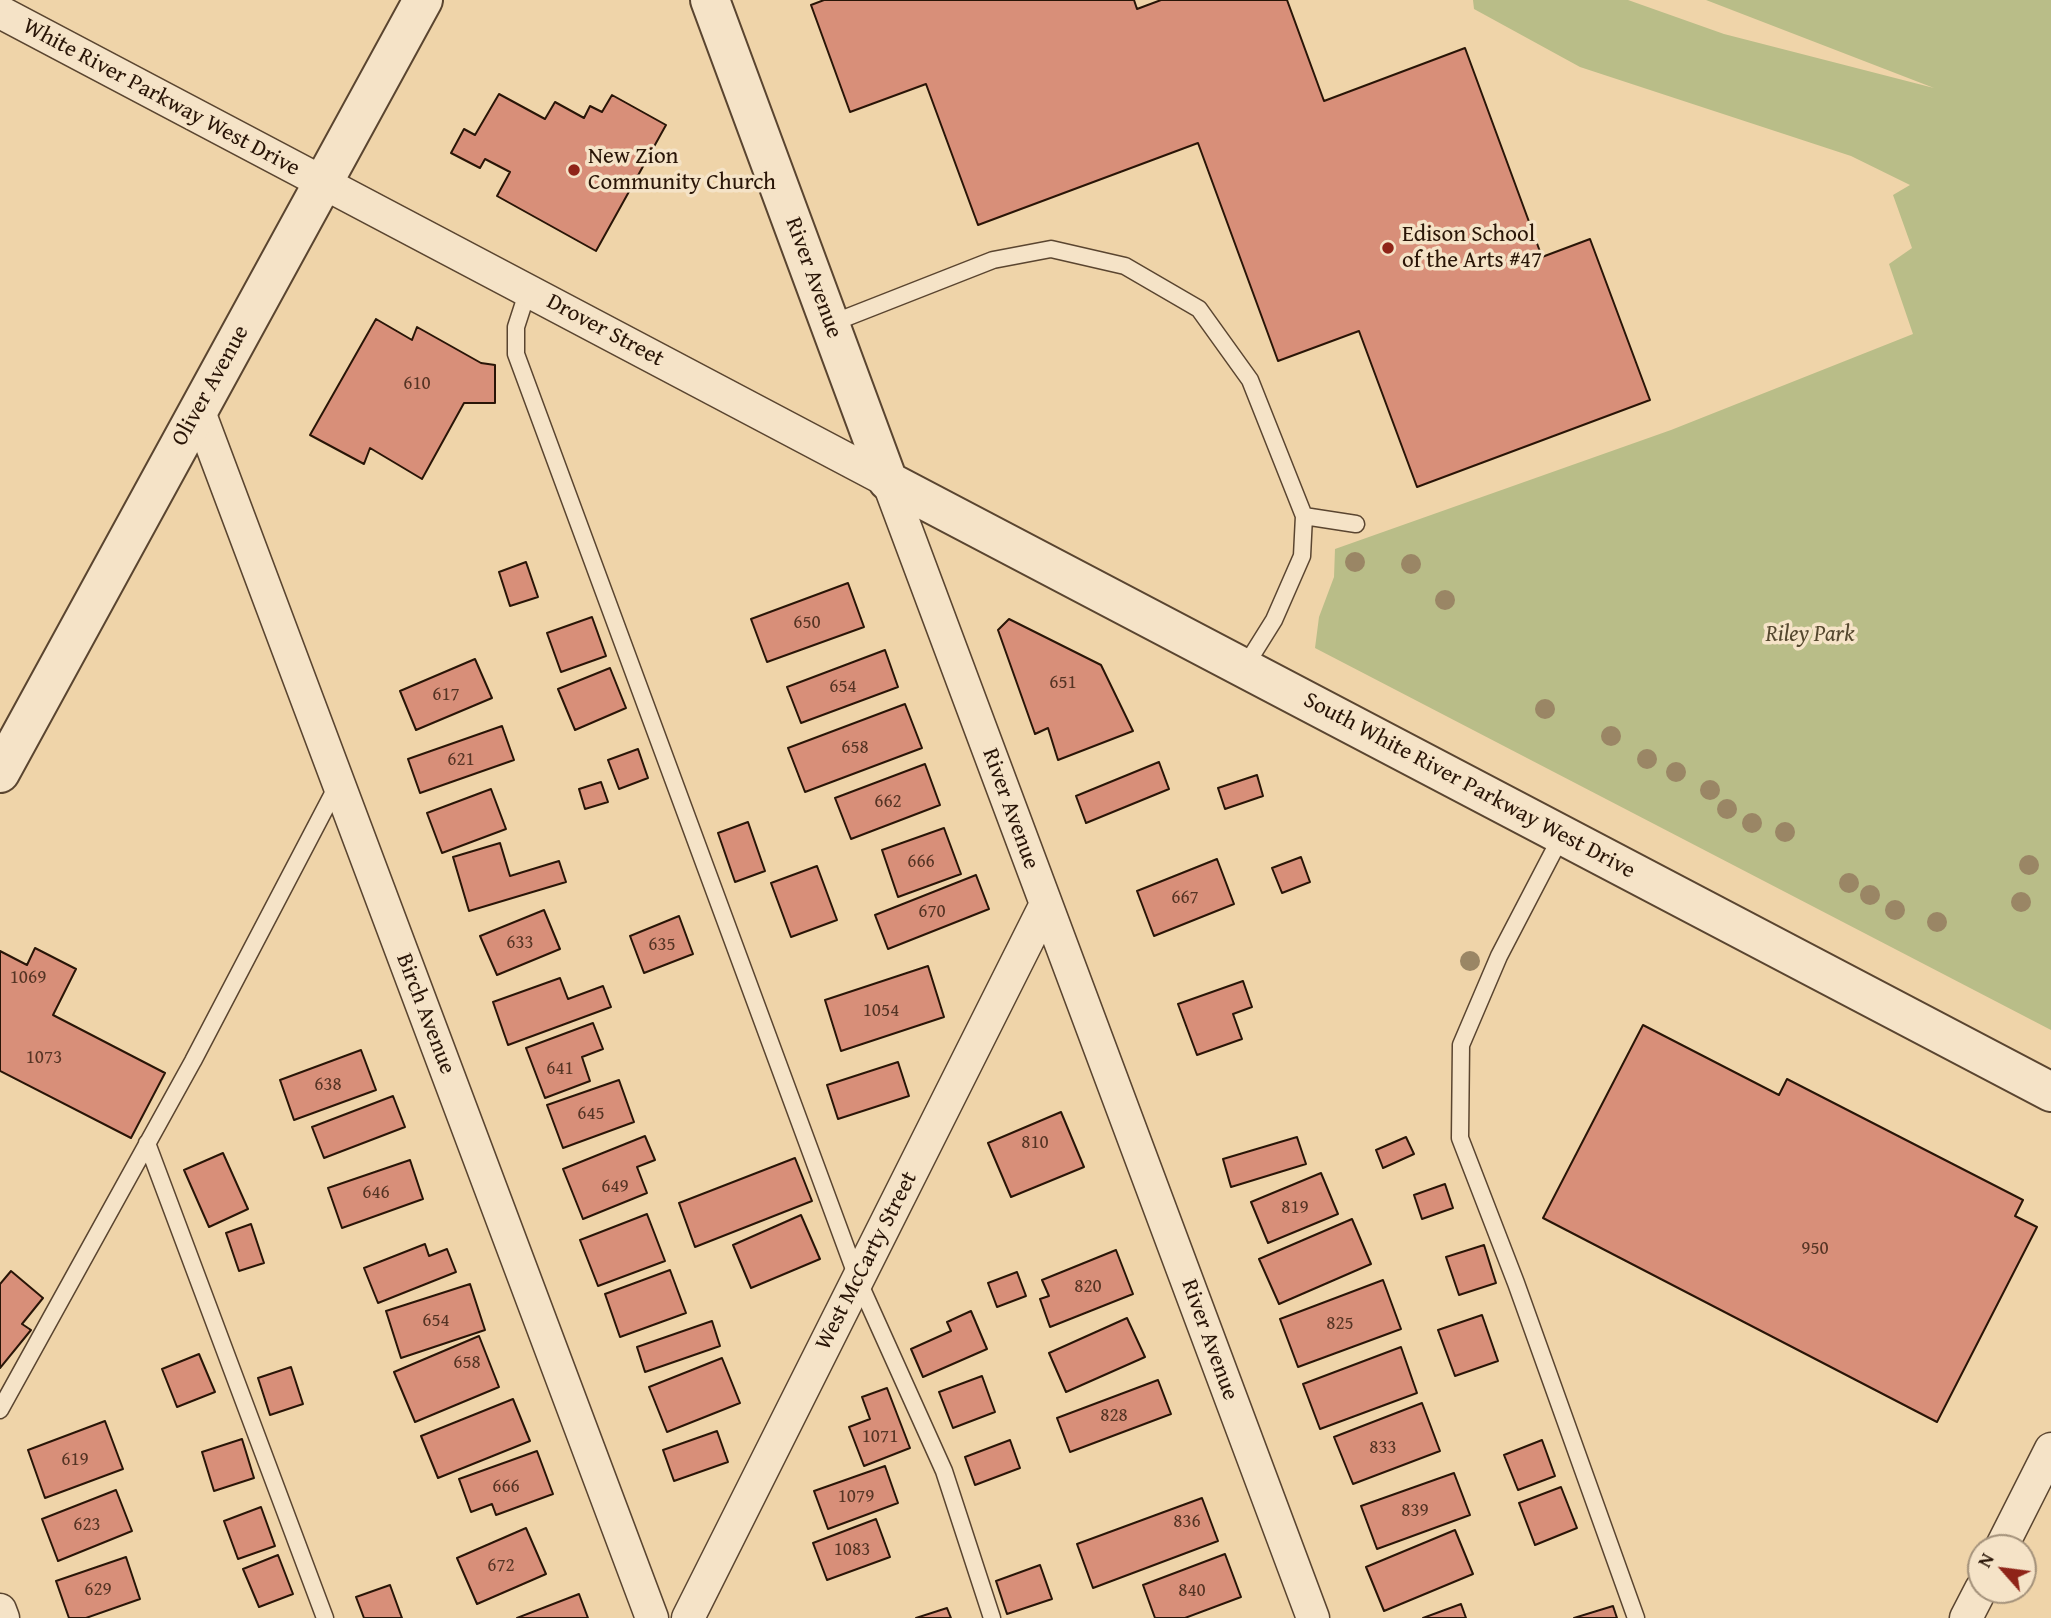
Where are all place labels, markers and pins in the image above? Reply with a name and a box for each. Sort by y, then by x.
place label: New Zion Community Church [588,143,776,197]
marker: New Zion Community Church [566,162,582,178]
place label: Edison School of the Arts #47 [1402,221,1542,275]
marker: Edison School of the Arts #47 [1380,240,1396,256]

